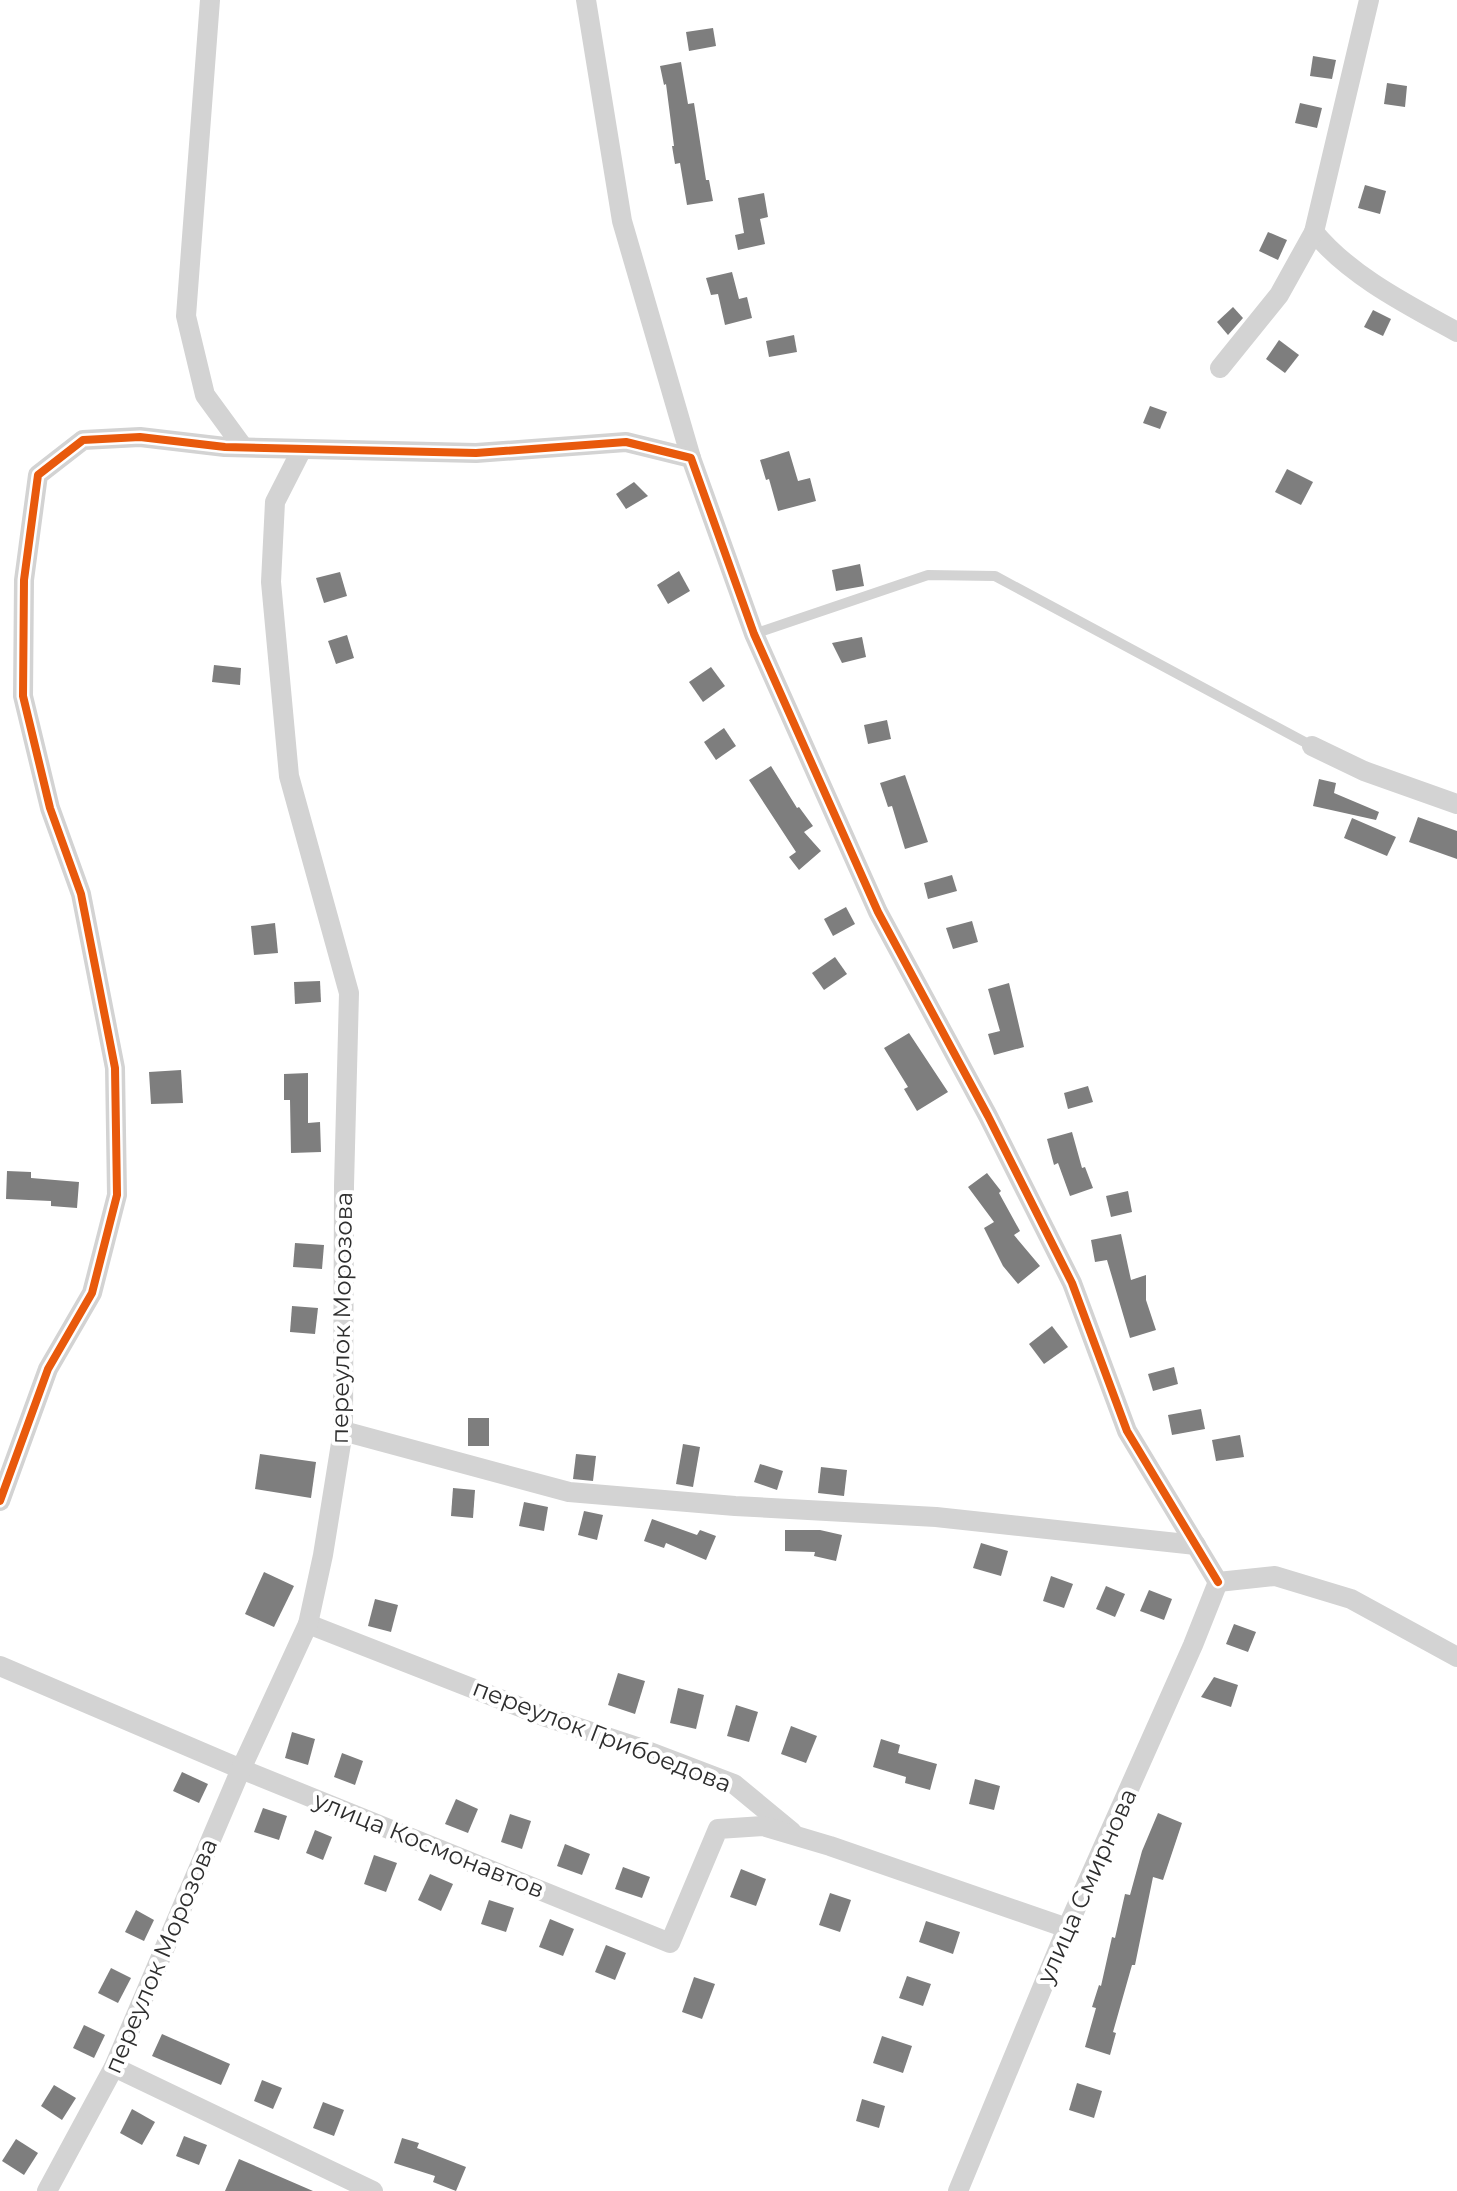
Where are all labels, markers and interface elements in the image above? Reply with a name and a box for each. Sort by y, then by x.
street label: переулок Морозова [325,1192,358,1444]
street label: переулок Грибоедова [469,1673,736,1798]
street label: улица Смирнова [1030,1784,1143,1989]
street label: улица Космонавтов [309,1785,549,1904]
street label: переулок Морозова [98,1834,223,2078]

